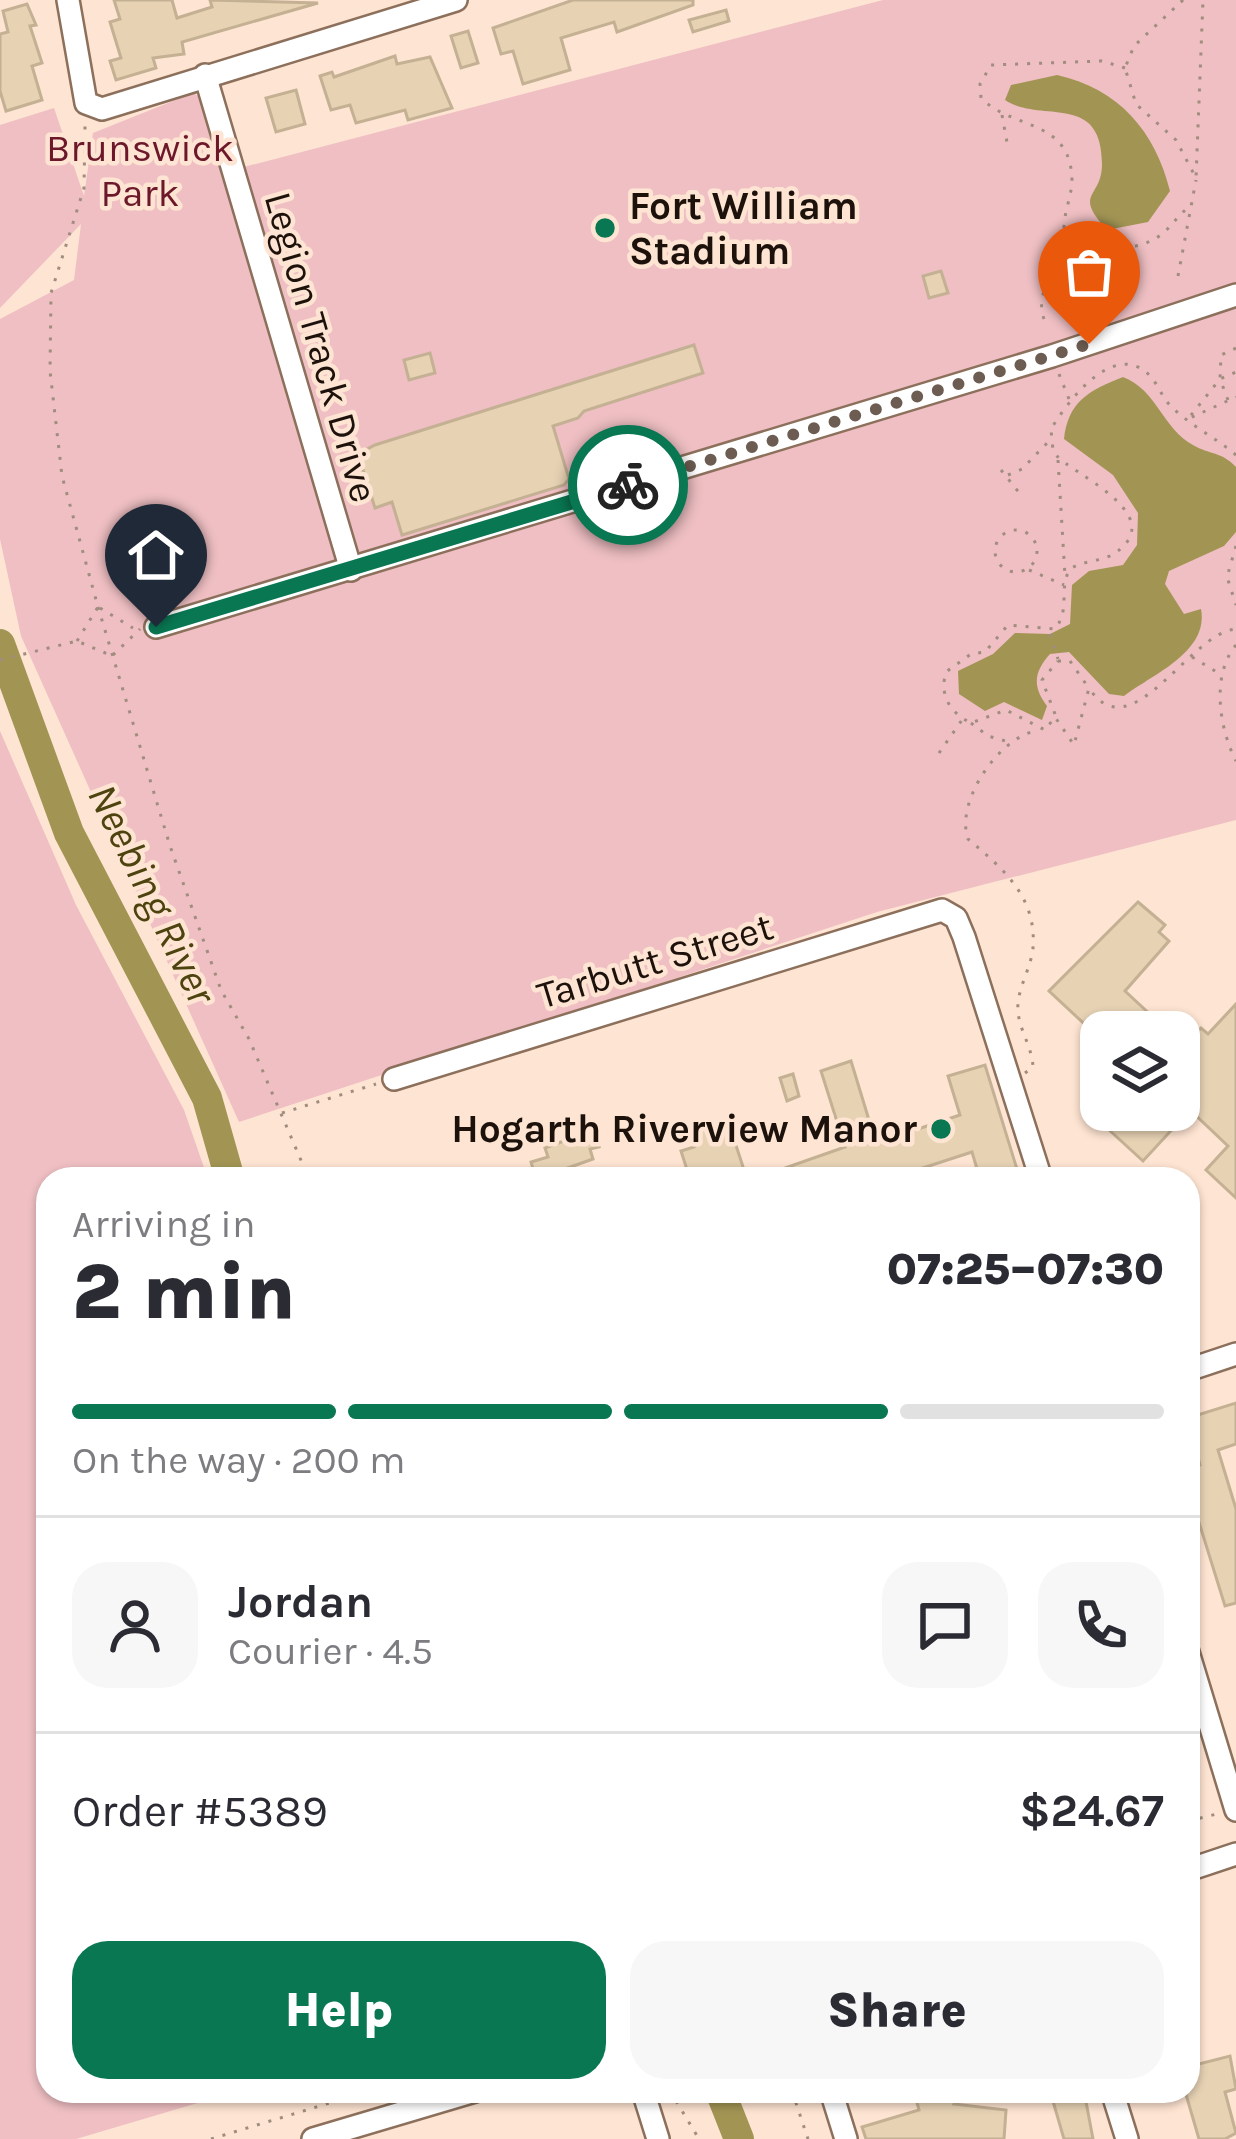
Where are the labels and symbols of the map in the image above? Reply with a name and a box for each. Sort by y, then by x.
park label: Brunswick Park [46,125,234,216]
place label: Fort William Stadium [629,183,858,274]
street label: Legion Track Drive [255,187,387,507]
marker: Fort William Stadium [592,215,618,241]
pin [1038,221,1140,344]
courier [568,425,688,545]
pin [105,504,207,627]
water label: Neebing River [77,776,227,1014]
street label: Tarbutt Street [532,903,778,1019]
place label: Hogarth Riverview Manor [451,1106,918,1152]
marker: Hogarth Riverview Manor [928,1116,954,1142]

